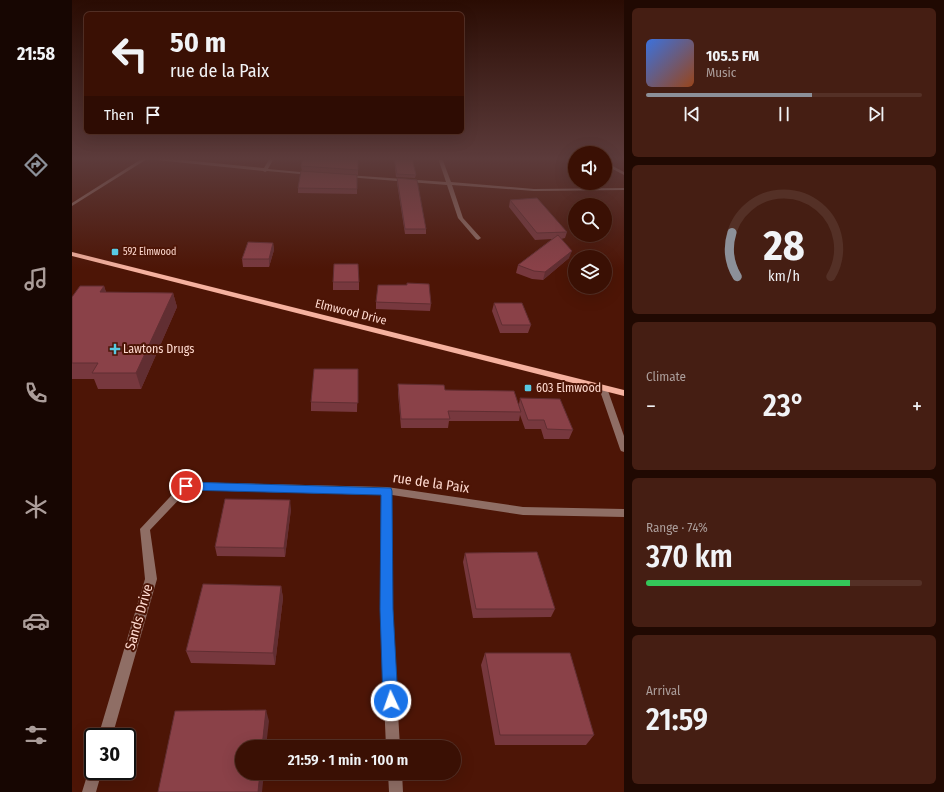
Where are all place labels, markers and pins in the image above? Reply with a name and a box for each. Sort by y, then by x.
place label: 592 Elmwood [123,246,176,258]
marker: 592 Elmwood [110,247,120,257]
place label: Lawtons Drugs [123,342,194,356]
marker: Lawtons Drugs [110,344,120,354]
place label: 603 Elmwood [536,381,601,395]
marker: 603 Elmwood [523,383,533,393]
pin [169,469,203,503]

